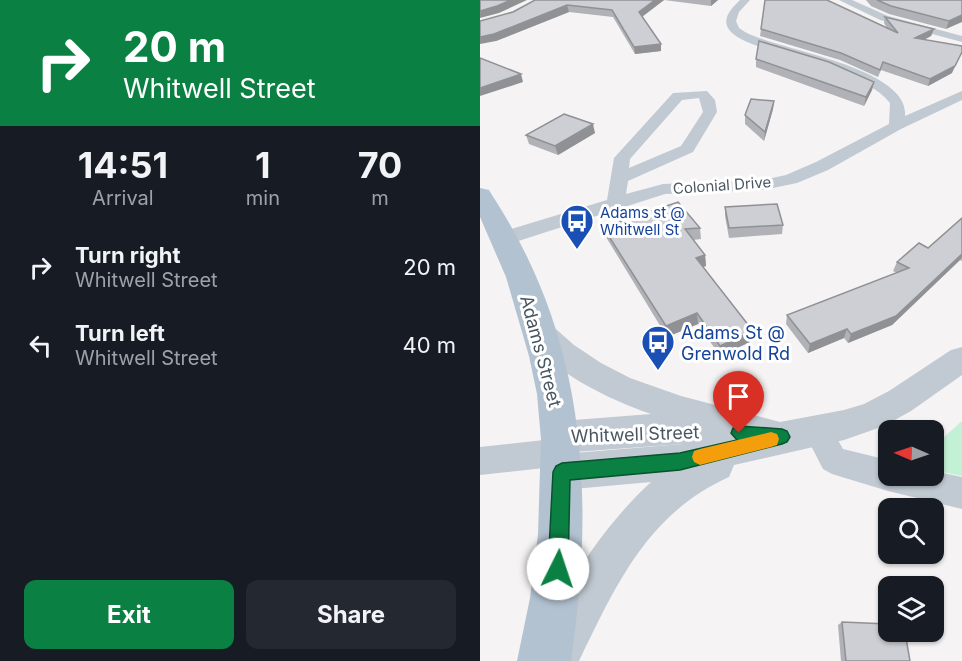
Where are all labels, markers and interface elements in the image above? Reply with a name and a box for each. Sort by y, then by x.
text: 20 m [123,21,226,72]
icon: right [24,24,102,102]
text: Whitwell Street [123,72,316,105]
text: 14:51 [78,143,168,187]
text: 1 [255,143,271,187]
text: 70 [358,143,402,187]
street label: Colonial Drive [672,172,772,198]
text: Arrival [92,186,154,210]
text: min [246,186,280,210]
text: m [371,186,389,210]
bus stop icon: Adams st @ Whitwell St [559,203,595,250]
place label: Adams st @ Whitwell St [600,203,685,239]
text: Turn right [75,242,181,268]
icon: right [24,251,57,284]
text: 20 m [403,254,456,280]
text: Whitwell Street [75,268,218,292]
street label: Adams Street [516,293,566,409]
text: Turn left [75,320,165,346]
place label: Adams St @ Grenwold Rd [681,322,790,364]
bus stop icon: Adams St @ Grenwold Rd [640,324,676,371]
icon: left [24,329,57,362]
text: 40 m [402,332,456,358]
text: Whitwell Street [75,346,218,370]
pin [713,371,764,433]
icon: arrive [722,380,755,413]
north arrow [878,420,944,486]
map controls [878,420,944,642]
street label: Whitwell Street [570,421,700,447]
button: search [878,498,944,564]
position arrow [526,537,590,601]
button: layers [878,576,944,642]
button: Exit [24,580,234,649]
button: Share [246,580,456,649]

